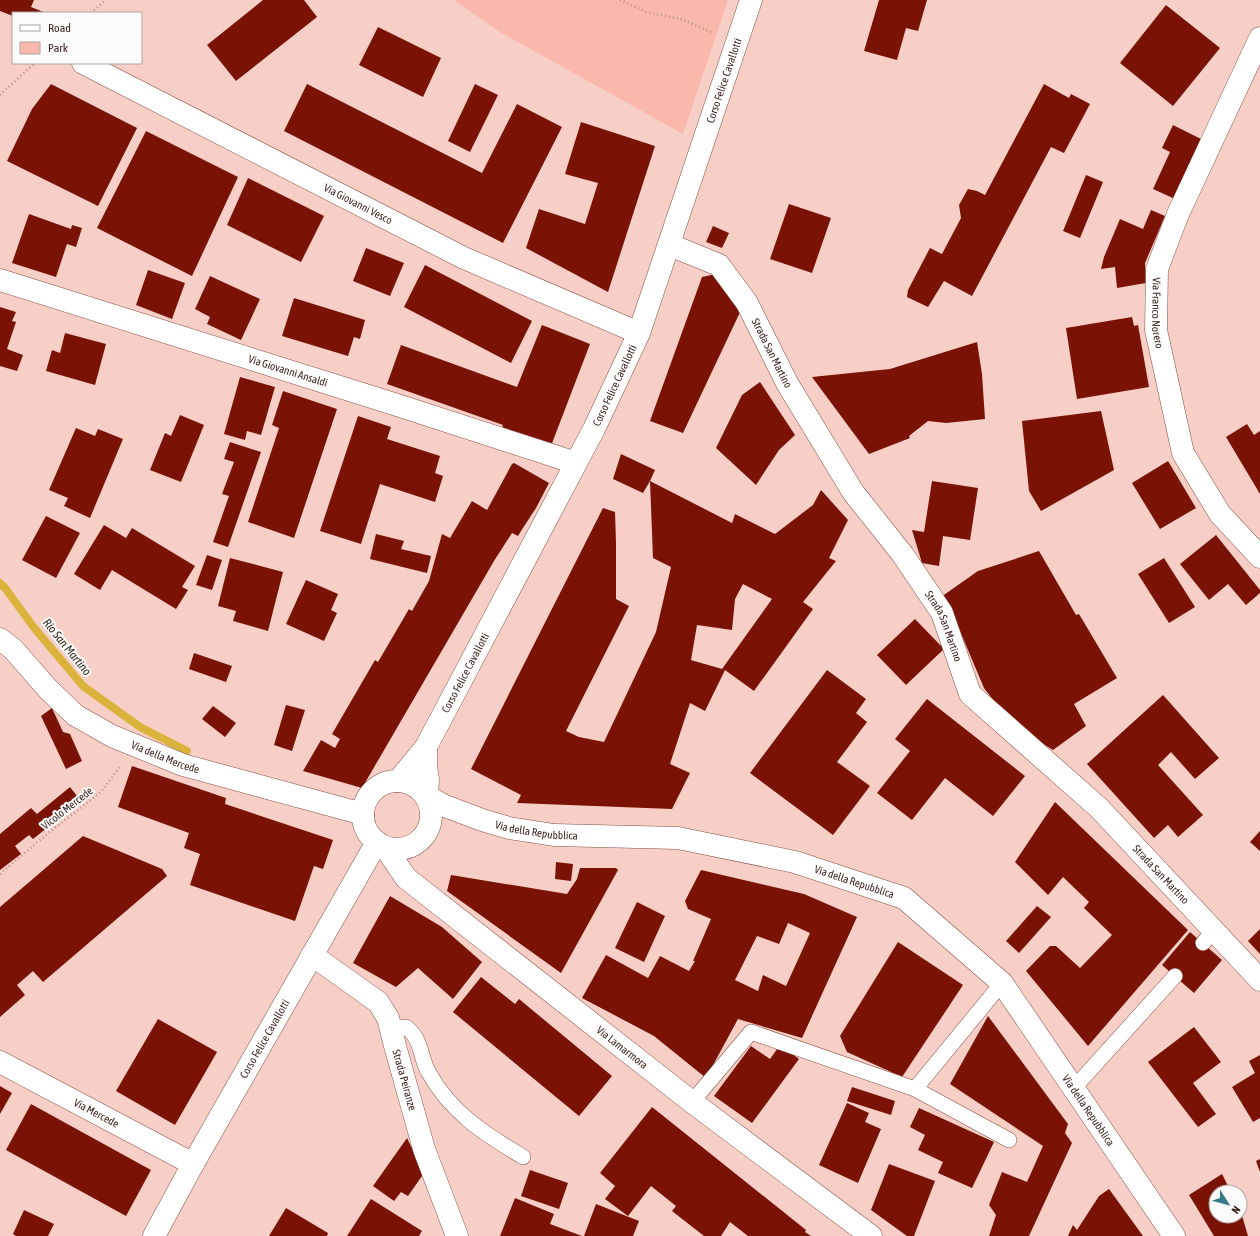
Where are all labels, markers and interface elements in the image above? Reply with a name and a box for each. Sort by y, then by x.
legend [12,12,142,64]
text: Road [48,21,71,35]
street label: Corso Felice Cavallotti [704,37,744,125]
text: Park [48,41,69,55]
street label: Via Giovanni Vesco [322,181,394,226]
street label: Via Franco Norero [1150,277,1166,350]
street label: Strada San Martino [750,316,795,390]
street label: Corso Felice Cavallotti [590,343,639,428]
street label: Via Giovanni Ansaldi [247,353,329,389]
street label: Strada San Martino [923,589,964,663]
water label: Rio San Martino [40,616,94,678]
street label: Corso Felice Cavallotti [439,631,491,715]
street label: Via della Mercede [129,739,201,775]
street label: Vicolo Mercede [39,784,95,832]
street label: Via della Repubblica [494,818,578,842]
street label: Strada San Martino [1131,842,1192,906]
street label: Via della Repubblica [813,863,896,900]
street label: Corso Felice Cavallotti [237,997,292,1080]
street label: Via Lamarmora [594,1024,650,1071]
street label: Strada Peiranze [390,1048,419,1112]
street label: Via della Repubblica [1060,1072,1117,1148]
street label: Via Mercede [72,1096,121,1130]
north arrow [1208,1184,1248,1224]
text: N [1229,1204,1243,1216]

